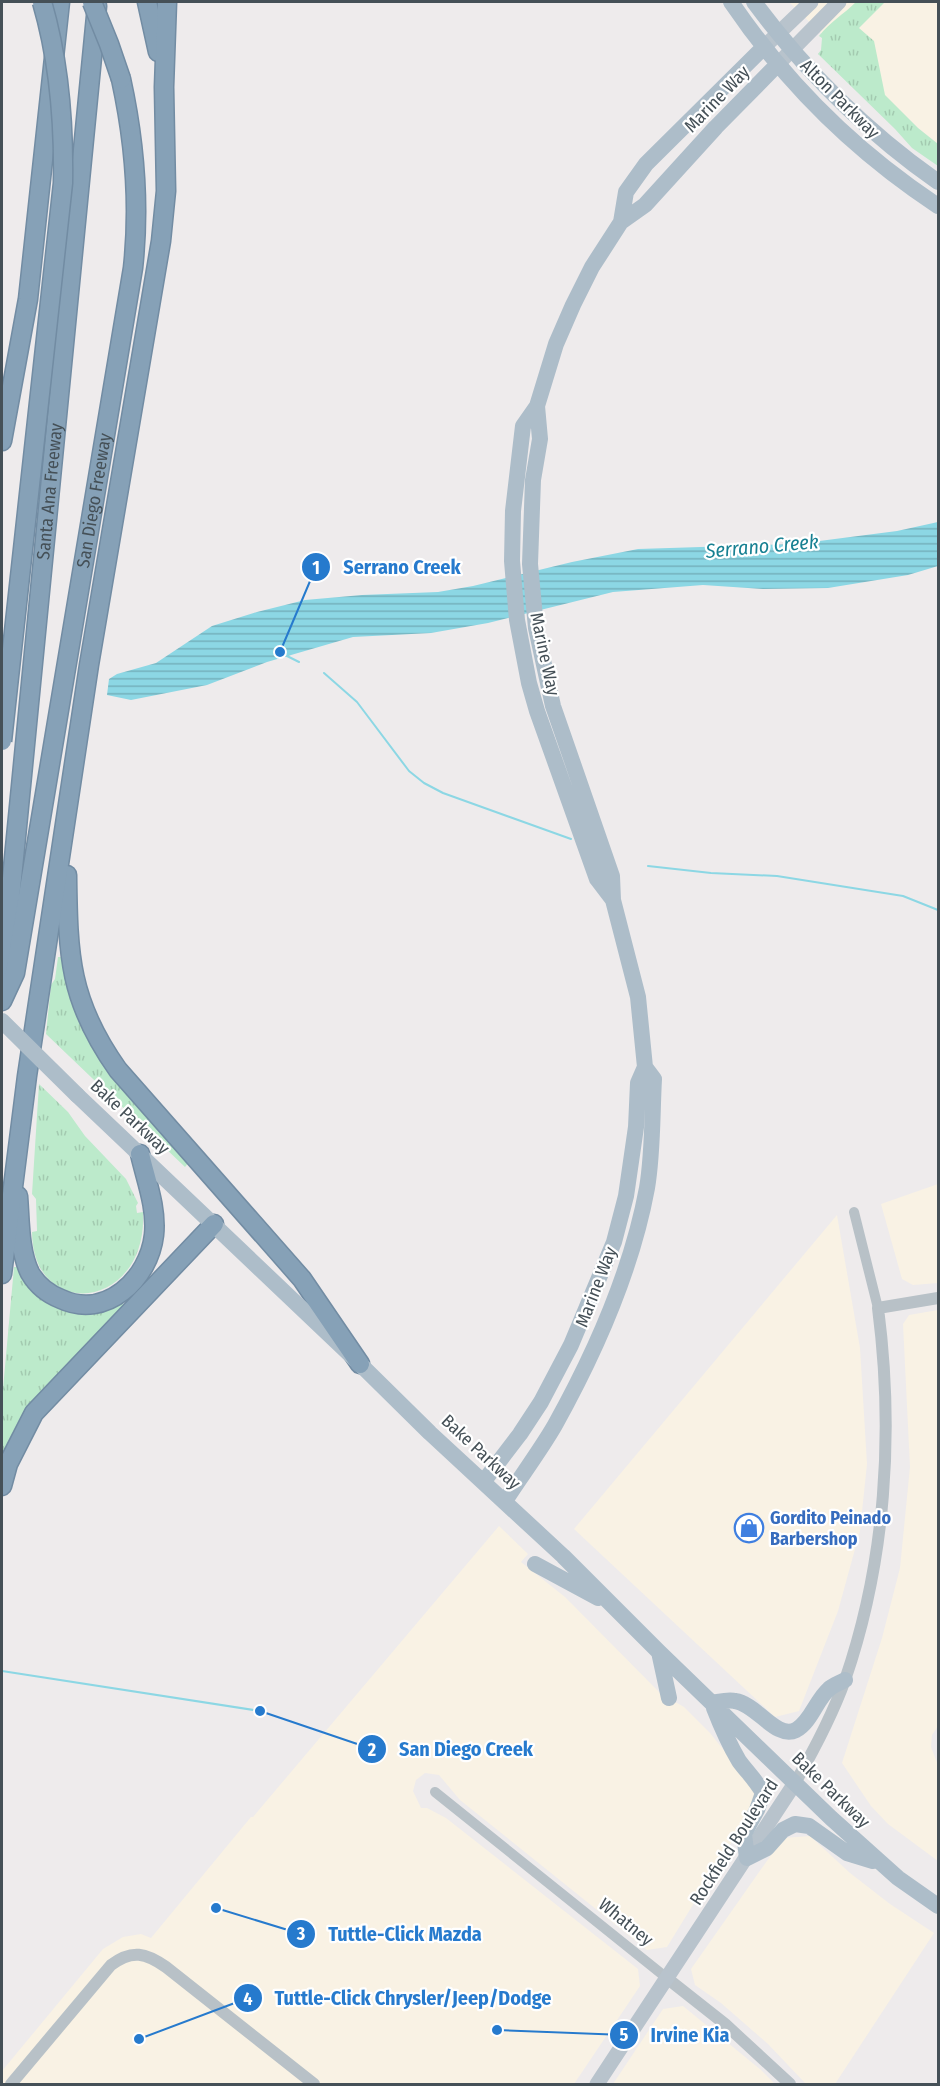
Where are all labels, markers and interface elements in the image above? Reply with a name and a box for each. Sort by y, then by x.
street label: Alton Parkway [796,55,884,143]
street label: Marine Way [680,61,754,137]
street label: Santa Ana Freeway [32,422,67,561]
street label: San Diego Freeway [72,431,116,569]
water label: Serrano Creek [703,529,820,563]
callout: Serrano Creek [301,548,473,586]
text: Serrano Creek [343,555,461,579]
text: 1 [312,557,320,579]
street label: Marine Way [525,610,565,698]
street label: Bake Parkway [86,1075,174,1159]
street label: Marine Way [571,1244,621,1330]
street label: Bake Parkway [437,1410,525,1494]
place label: Gordito Peinado Barbershop [770,1507,891,1550]
shop icon: Gordito Peinado Barbershop [733,1512,765,1544]
callout: San Diego Creek [357,1730,545,1768]
text: San Diego Creek [399,1737,534,1761]
text: 2 [367,1739,376,1761]
street label: Bake Parkway [787,1747,875,1833]
street label: Rockfield Boulevard [685,1775,783,1909]
street label: Whatney [594,1893,658,1951]
callout: Tuttle-Click Mazda [286,1915,493,1953]
text: Tuttle-Click Mazda [328,1922,482,1946]
text: 3 [296,1923,306,1945]
callout: Tuttle-Click Chrysler/Jeep/Dodge [233,1979,563,2017]
text: Tuttle-Click Chrysler/Jeep/Dodge [275,1986,551,2010]
text: 4 [243,1988,253,2010]
callout: Irvine Kia [609,2016,742,2054]
text: Irvine Kia [651,2023,729,2047]
text: 5 [620,2024,629,2046]

